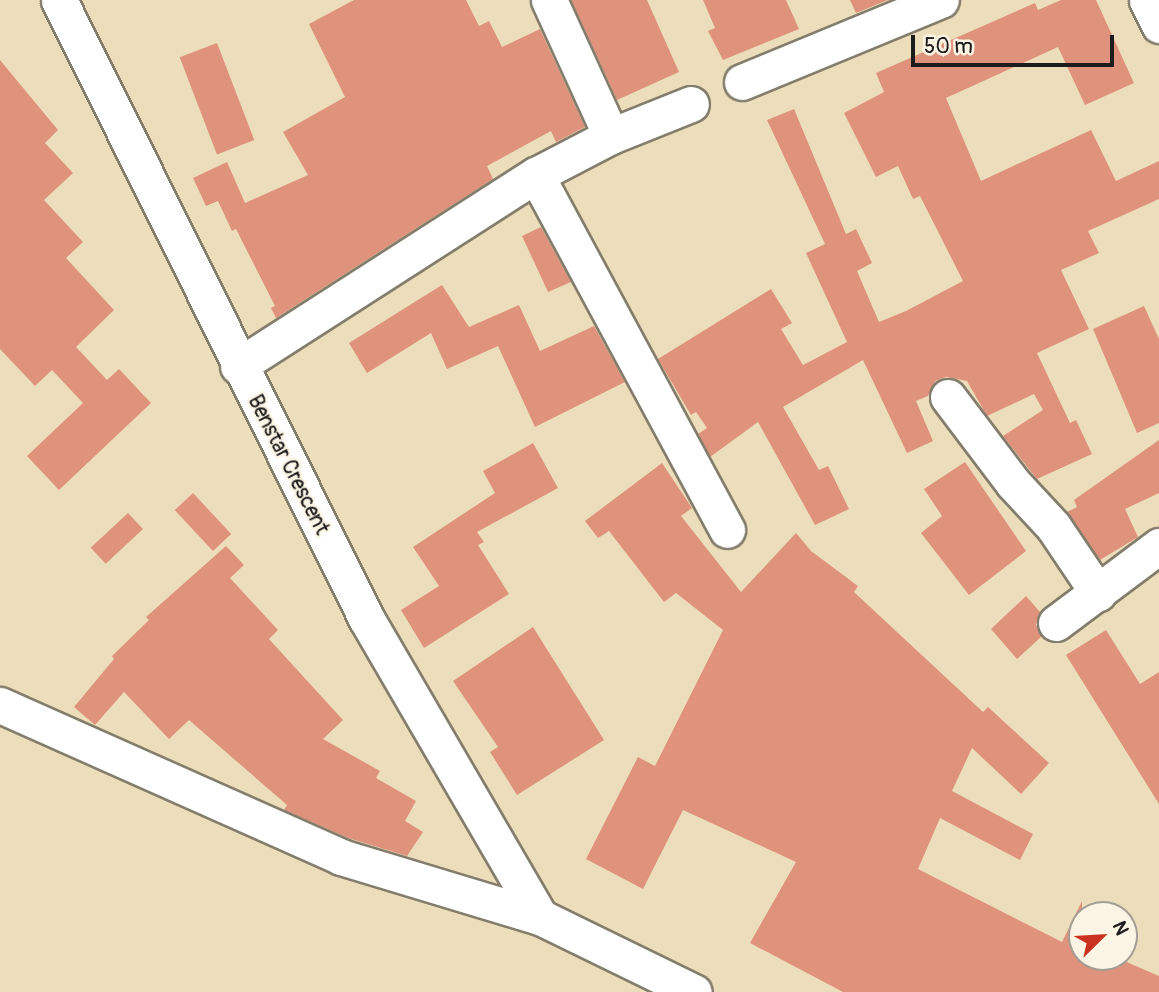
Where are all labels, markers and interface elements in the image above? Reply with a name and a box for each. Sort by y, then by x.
scale bar [914,21,1117,65]
text: 50 m [924,33,973,60]
street label: Benstar Crescent [242,391,334,539]
north arrow [1068,901,1138,971]
text: N [1107,918,1134,939]

